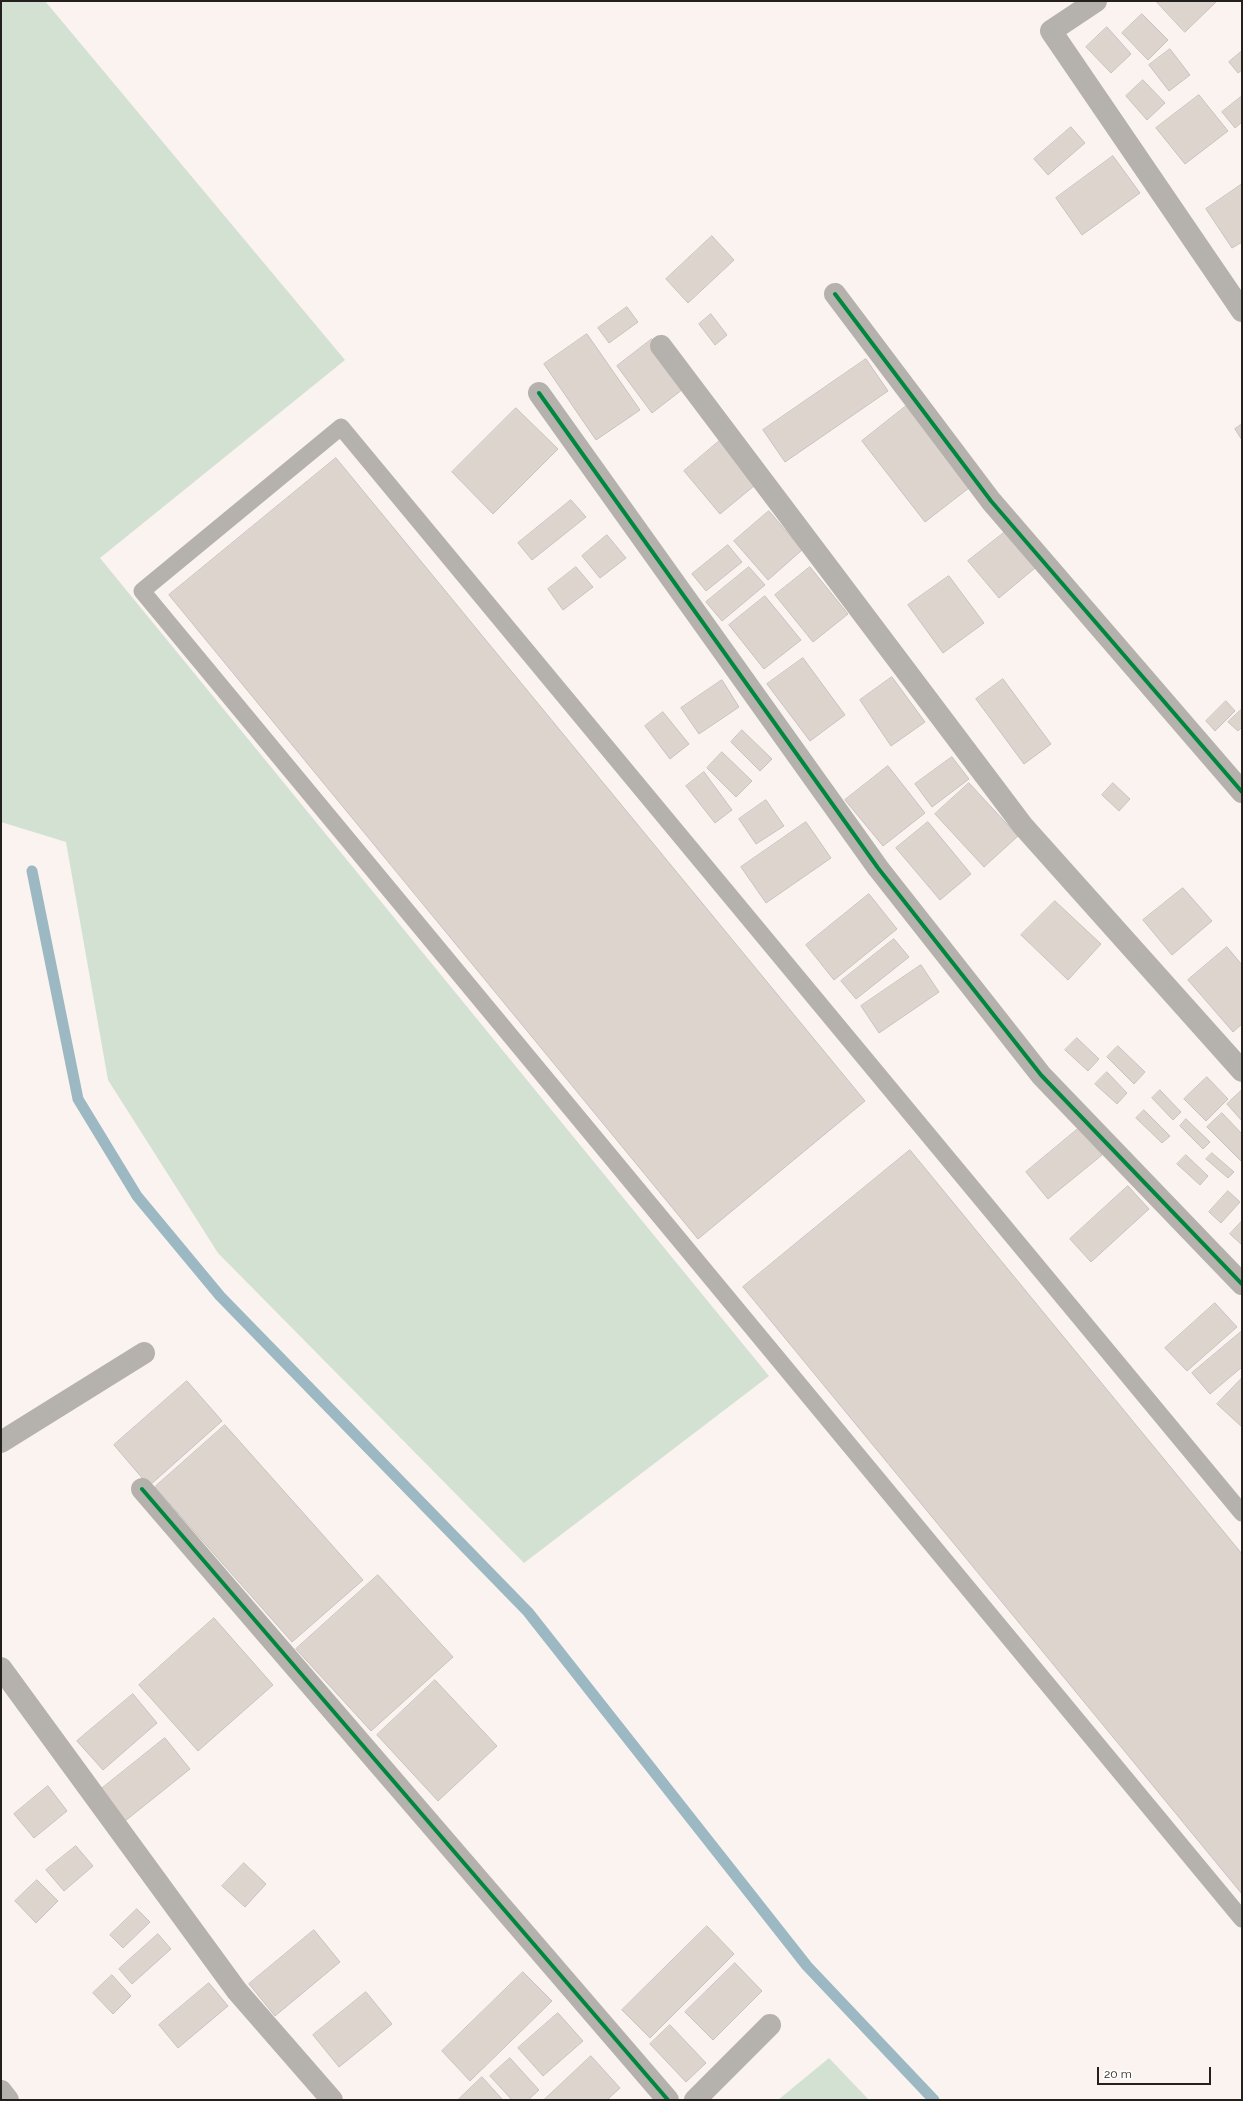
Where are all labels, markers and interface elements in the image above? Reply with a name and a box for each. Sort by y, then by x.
scale bar [1099,2059,1213,2085]
text: 20 m [1104,2067,1132,2081]

